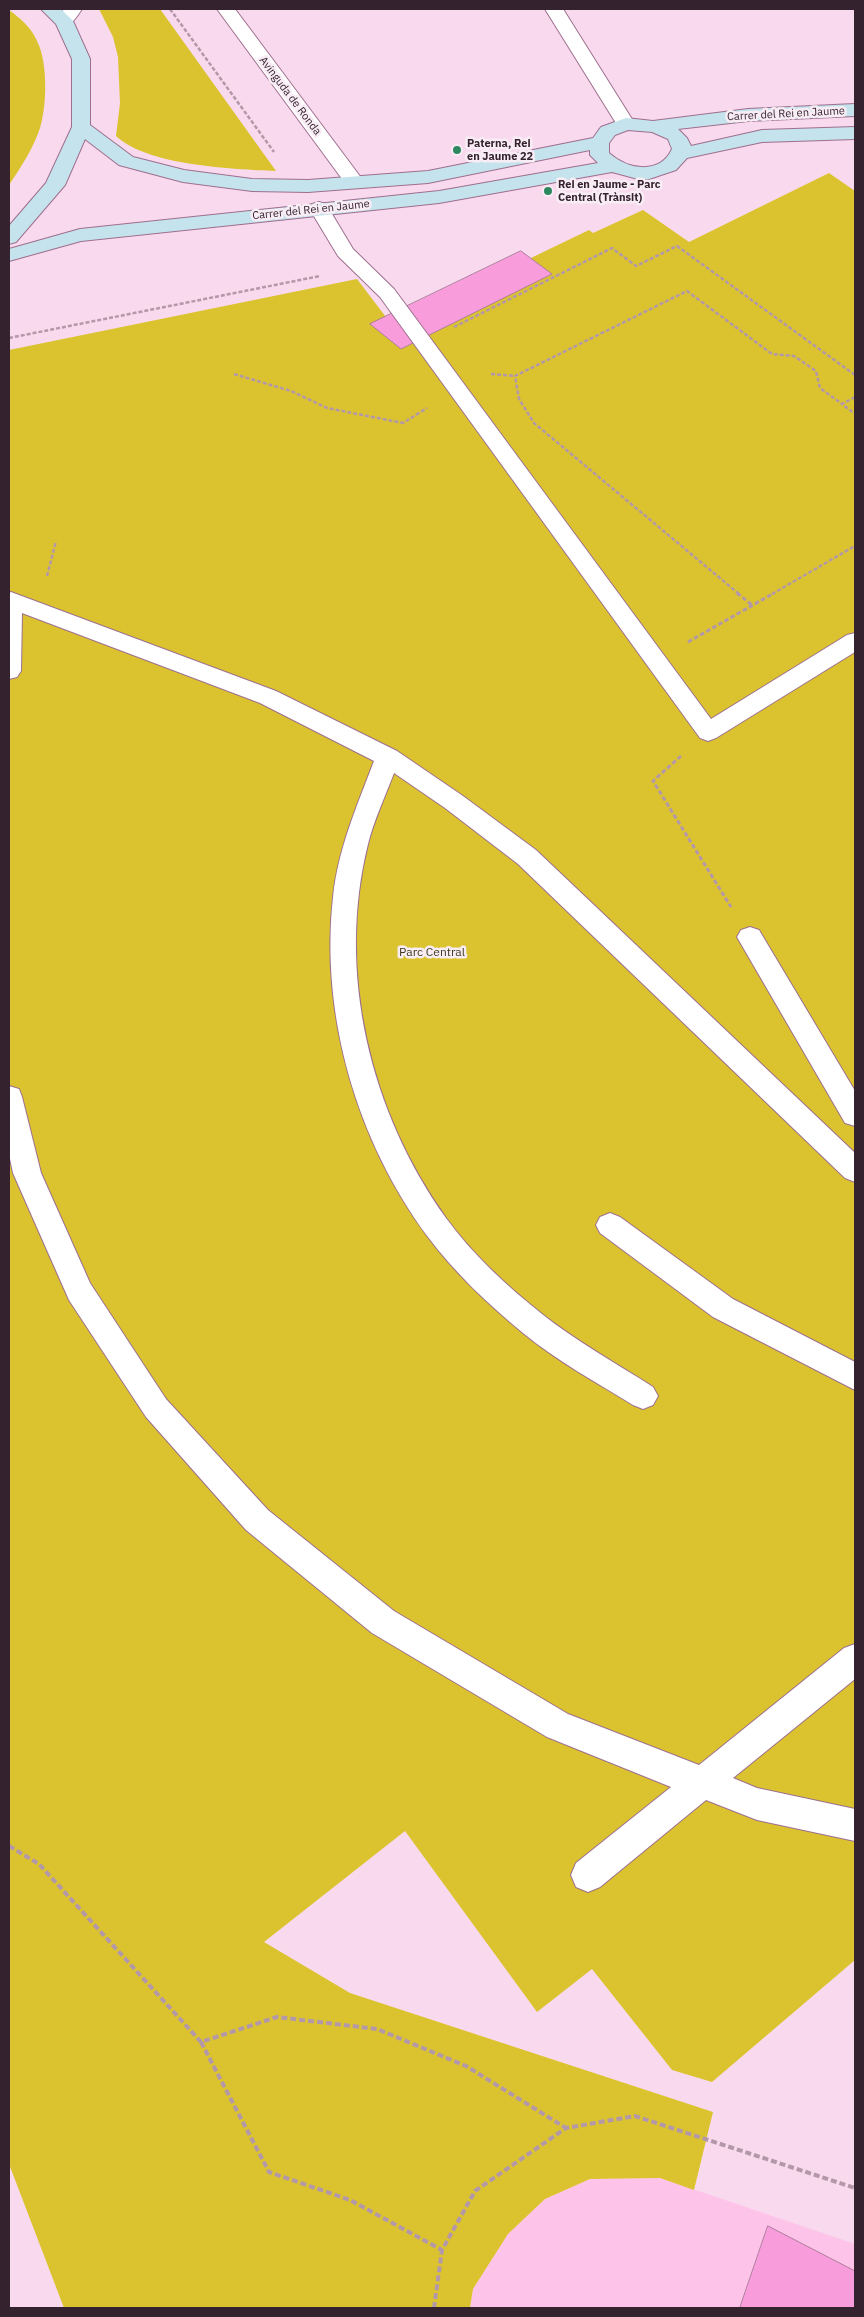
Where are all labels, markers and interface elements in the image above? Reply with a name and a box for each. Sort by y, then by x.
street label: Avinguda de Ronda [256,54,324,138]
street label: Carrer del Rei en Jaume [727,104,845,124]
place label: Paterna, Rei en Jaume 22 [467,137,533,163]
marker: Paterna, Rei en Jaume 22 [451,144,463,156]
place label: Rei en Jaume - Parc Central (Trànsit) [558,178,660,204]
marker: Rei en Jaume - Parc Central (Trànsit) [542,185,554,197]
street label: Carrer del Rei en Jaume [252,197,370,223]
park label: Parc Central [399,946,465,960]

